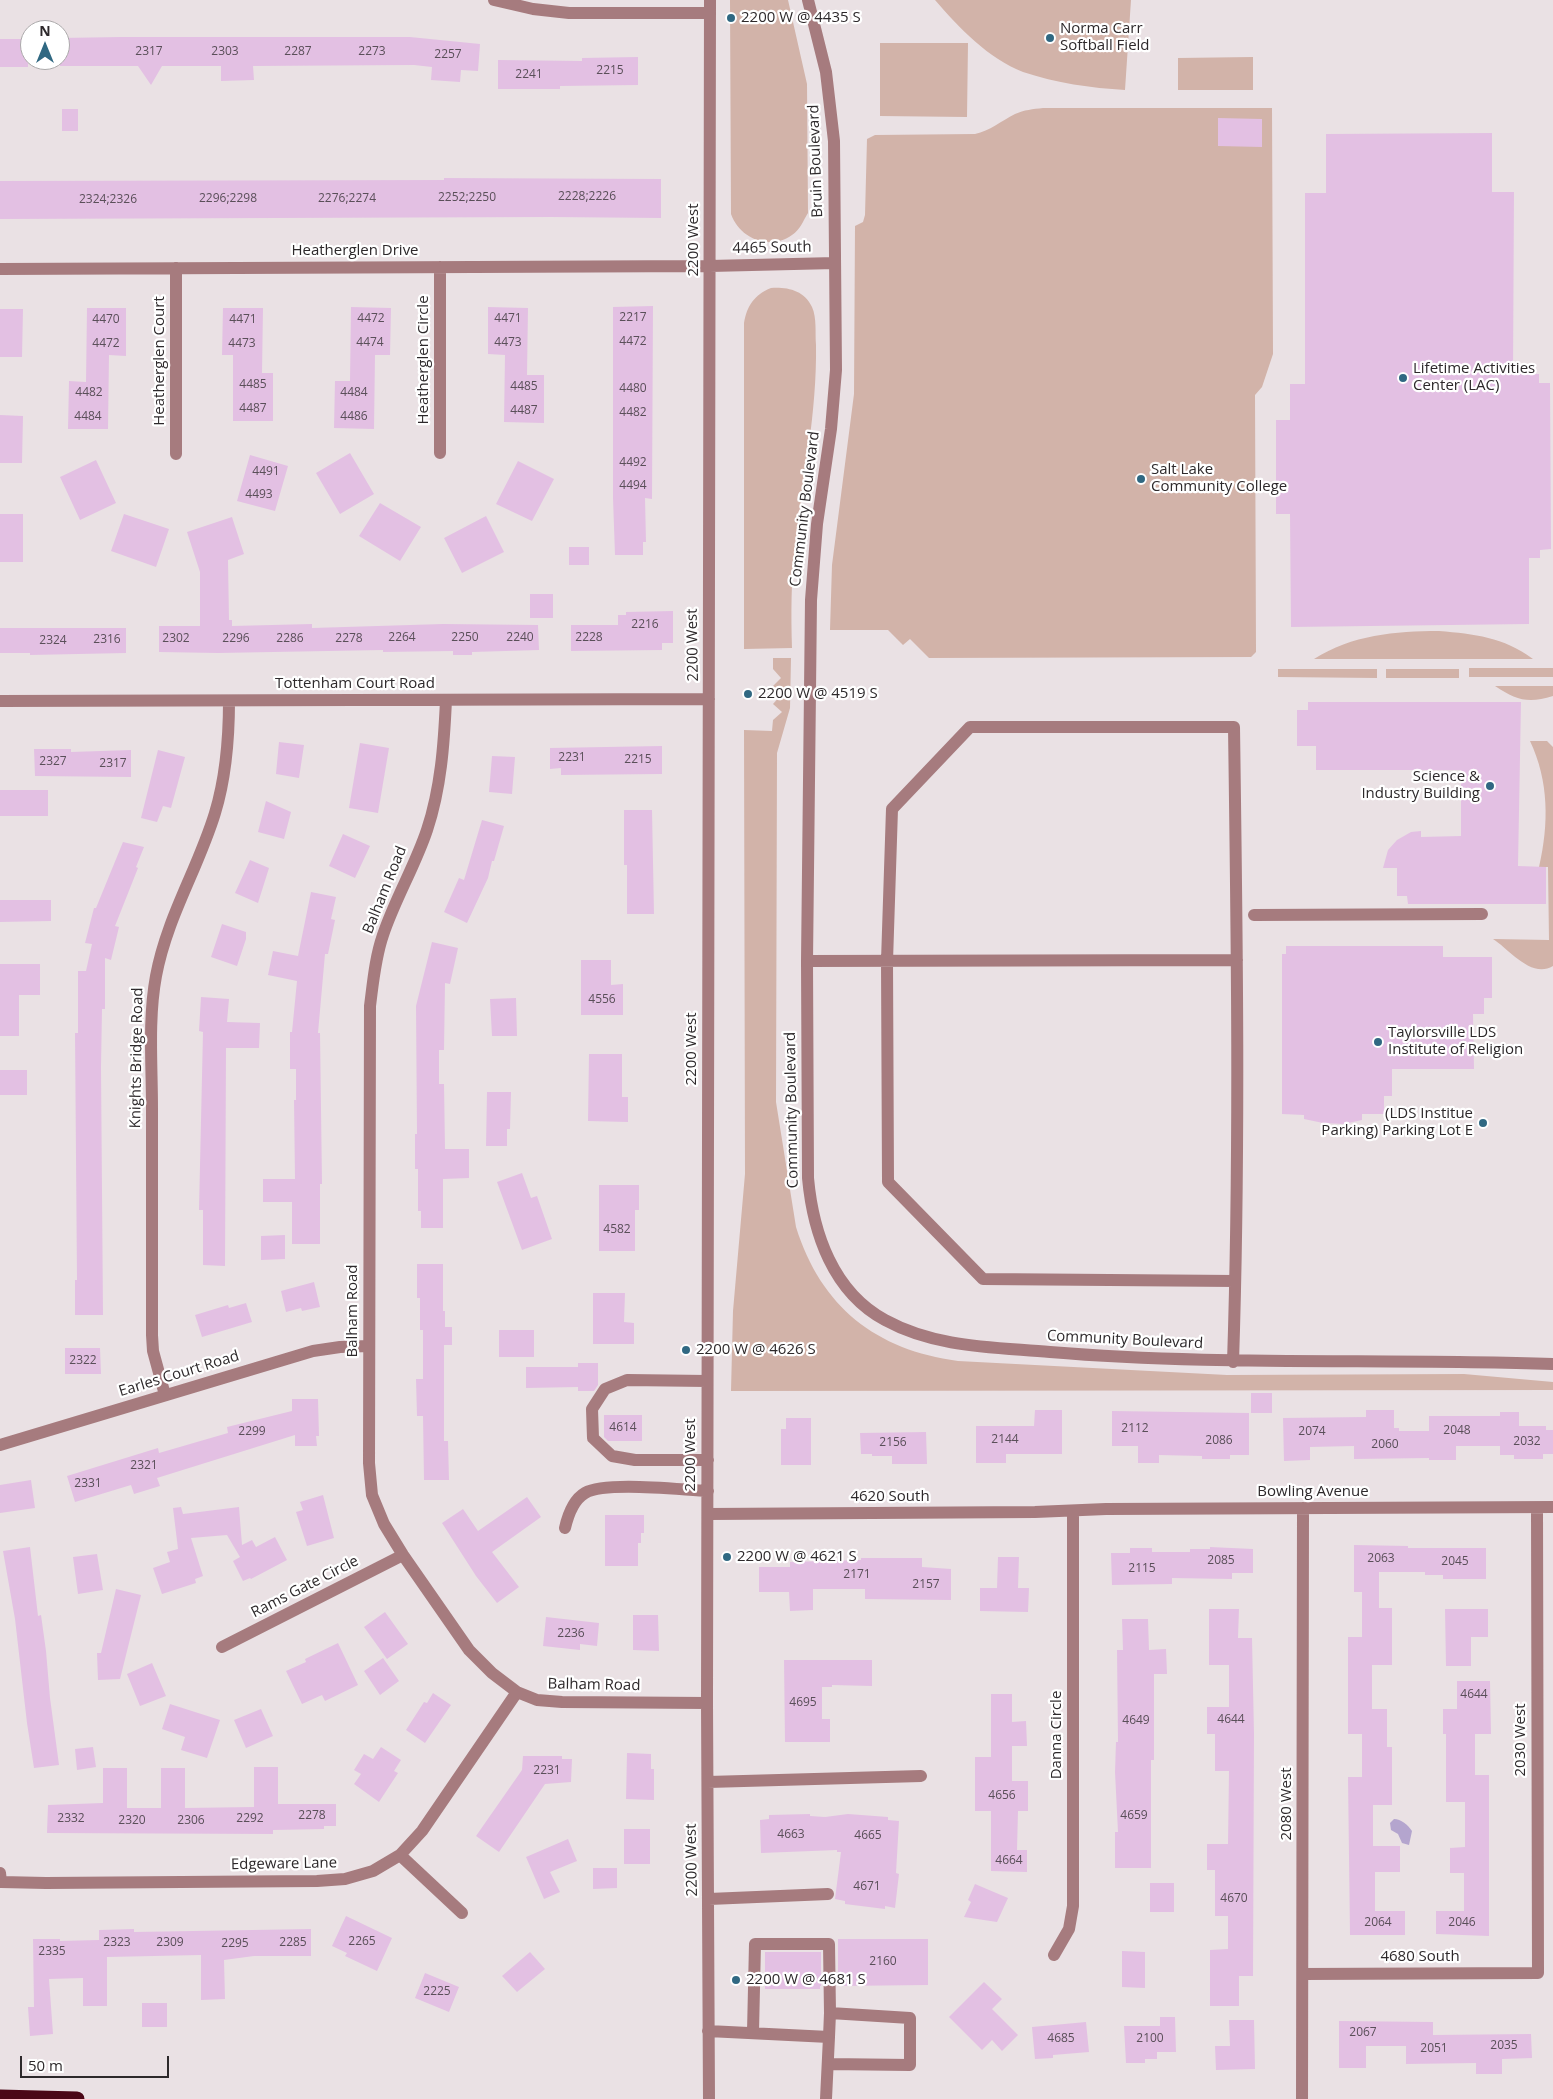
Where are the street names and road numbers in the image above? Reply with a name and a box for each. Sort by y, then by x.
street label: Bruin Boulevard [805,104,827,218]
street label: 2200 West [685,204,703,276]
street label: 4465 South [732,238,812,258]
street label: Heatherglen Drive [291,242,419,260]
street label: Heatherglen Circle [415,295,433,425]
street label: Heatherglen Court [151,296,169,426]
street label: Community Boulevard [787,430,823,588]
street label: 2200 West [683,608,703,682]
street label: Tottenham Court Road [275,675,435,693]
street label: Balham Road [359,844,411,936]
street label: Knights Bridge Road [127,987,147,1129]
street label: 2200 West [683,1013,701,1085]
street label: Community Boulevard [782,1032,802,1188]
street label: Balham Road [344,1265,362,1357]
street label: Community Boulevard [1046,1327,1204,1353]
street label: Earles Court Road [117,1347,241,1401]
street label: 2200 West [682,1419,700,1491]
street label: Bowling Avenue [1257,1483,1369,1501]
street label: 4620 South [850,1488,930,1506]
street label: Rams Gate Circle [248,1552,362,1622]
street label: Balham Road [547,1675,641,1695]
street label: Danna Circle [1048,1691,1066,1779]
street label: 2030 West [1512,1704,1530,1776]
street label: 2080 West [1278,1768,1296,1840]
street label: 2200 West [682,1823,702,1897]
street label: Edgeware Lane [231,1854,337,1874]
street label: 4680 South [1380,1948,1460,1966]

